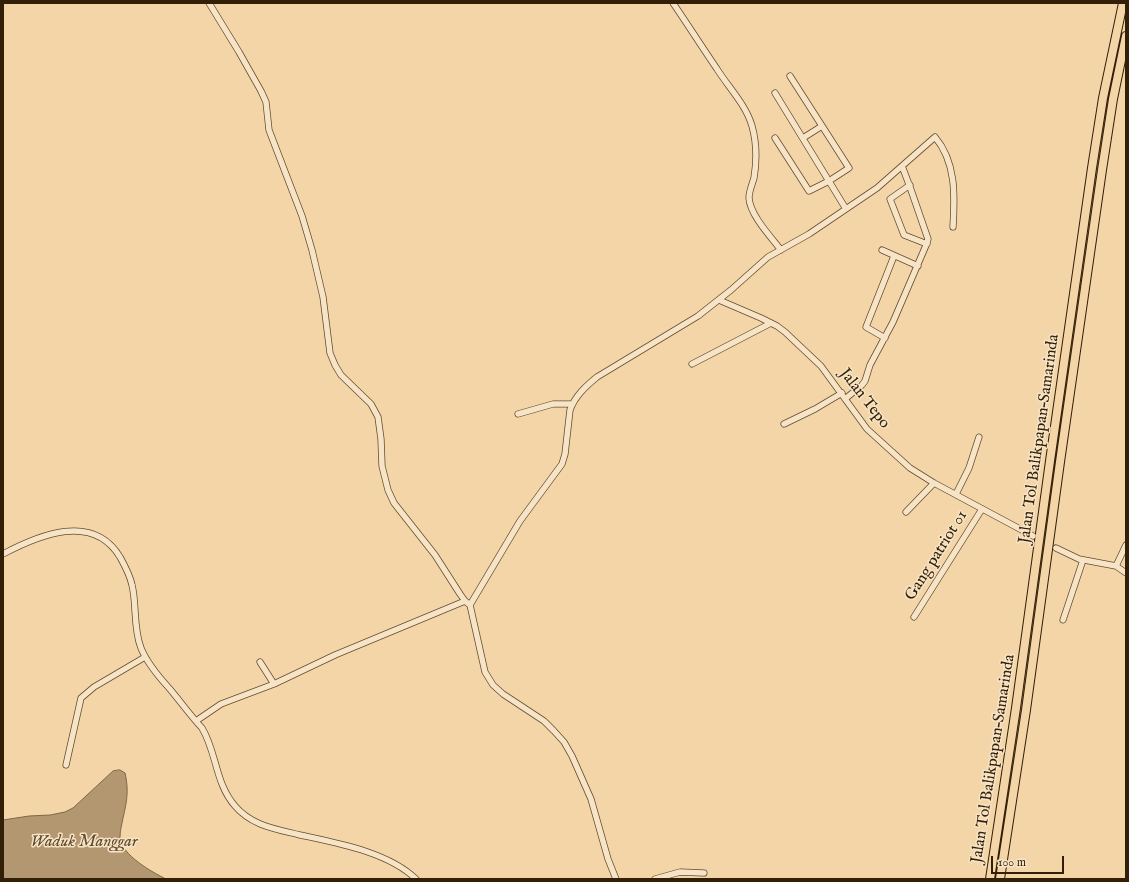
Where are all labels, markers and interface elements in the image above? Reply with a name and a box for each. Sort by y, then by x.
street label: Jalan Tol Balikpapan–Samarinda [1016,333,1064,545]
street label: Jalan Tepo [835,365,893,433]
street label: Gang patriot 01 [902,507,972,605]
street label: Jalan Tol Balikpapan–Samarinda [968,653,1020,865]
water label: Waduk Manggar [31,833,137,853]
scale bar [993,848,1066,874]
text: 100 m [998,855,1026,870]

